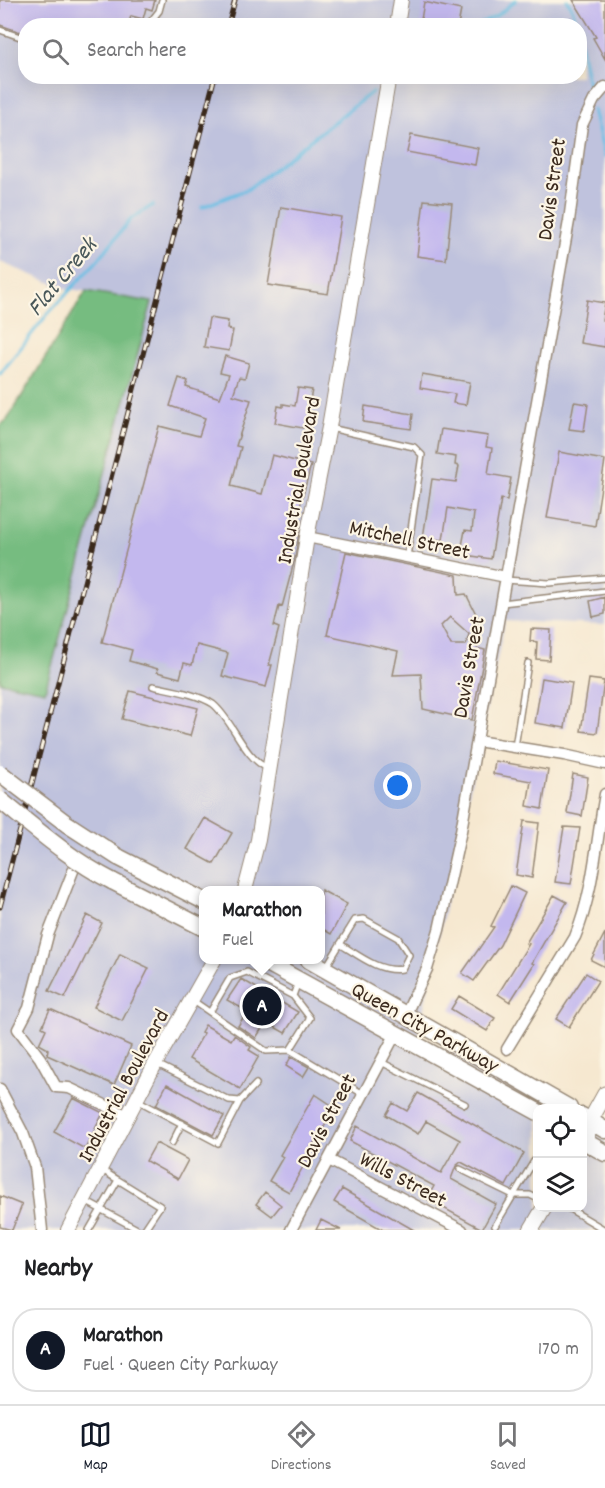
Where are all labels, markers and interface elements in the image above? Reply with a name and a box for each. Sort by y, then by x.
search box [18,18,587,84]
icon: search [39,35,72,68]
text: Search here [87,36,186,67]
street label: Davis Street [531,137,576,242]
water label: Flat Creek [20,229,108,325]
street label: Industrial Boulevard [270,394,330,567]
street label: Mitchell Street [346,514,472,569]
street label: Davis Street [446,614,495,721]
your location [383,771,412,800]
popup [199,886,325,964]
text: Marathon [222,896,302,927]
text: Fuel [222,927,253,955]
street label: Queen City Parkway [345,976,505,1083]
pin: A [242,984,282,1028]
street label: Industrial Boulevard [72,1005,179,1169]
street label: Davis Street [290,1069,366,1174]
map controls [533,1104,587,1212]
button: locate [533,1104,587,1158]
street label: Wills Street [353,1145,452,1217]
button: layers [533,1158,587,1212]
text: Nearby [24,1251,92,1288]
text: Marathon [83,1321,163,1352]
text: A [40,1336,51,1364]
text: 170 m [538,1336,579,1364]
text: Fuel · Queen City Parkway [83,1352,278,1380]
tab: Map [79,1418,112,1477]
tab: Directions [271,1418,331,1477]
tab: Saved [490,1418,526,1477]

